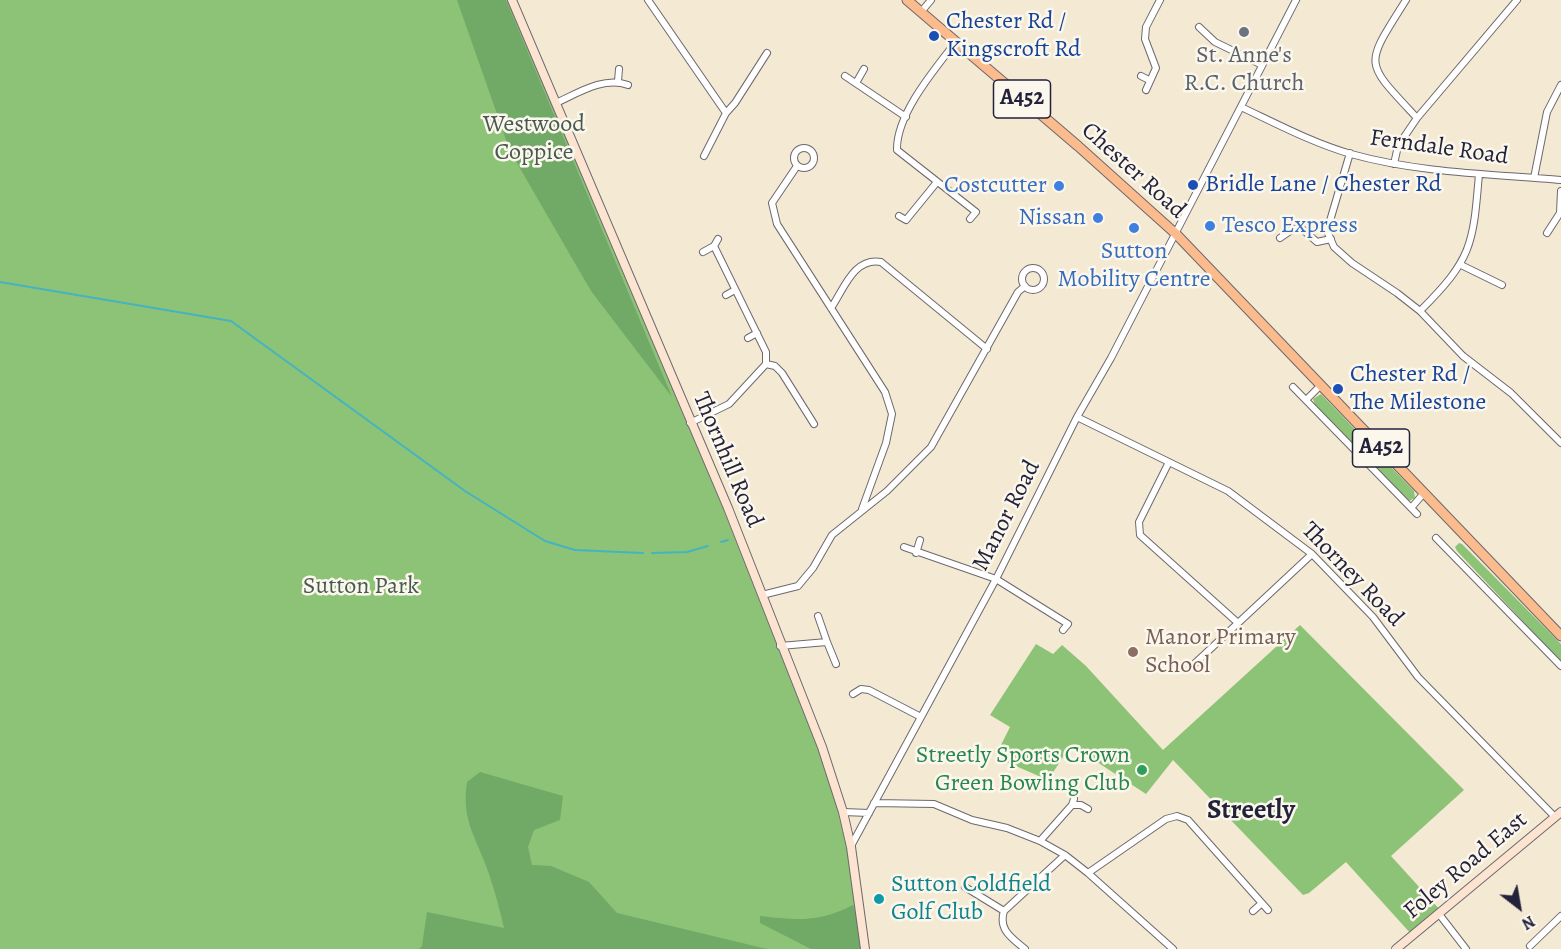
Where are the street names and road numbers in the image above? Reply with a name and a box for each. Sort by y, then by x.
road number: A452 [994,80,1050,118]
street label: Chester Road [1075,117,1191,225]
street label: Ferndale Road [1368,124,1510,172]
street label: Thornhill Road [686,388,768,532]
road number: A452 [1352,429,1410,467]
street label: Manor Road [967,456,1047,576]
street label: Thorney Road [1295,517,1409,633]
street label: Foley Road East [1398,806,1534,926]

